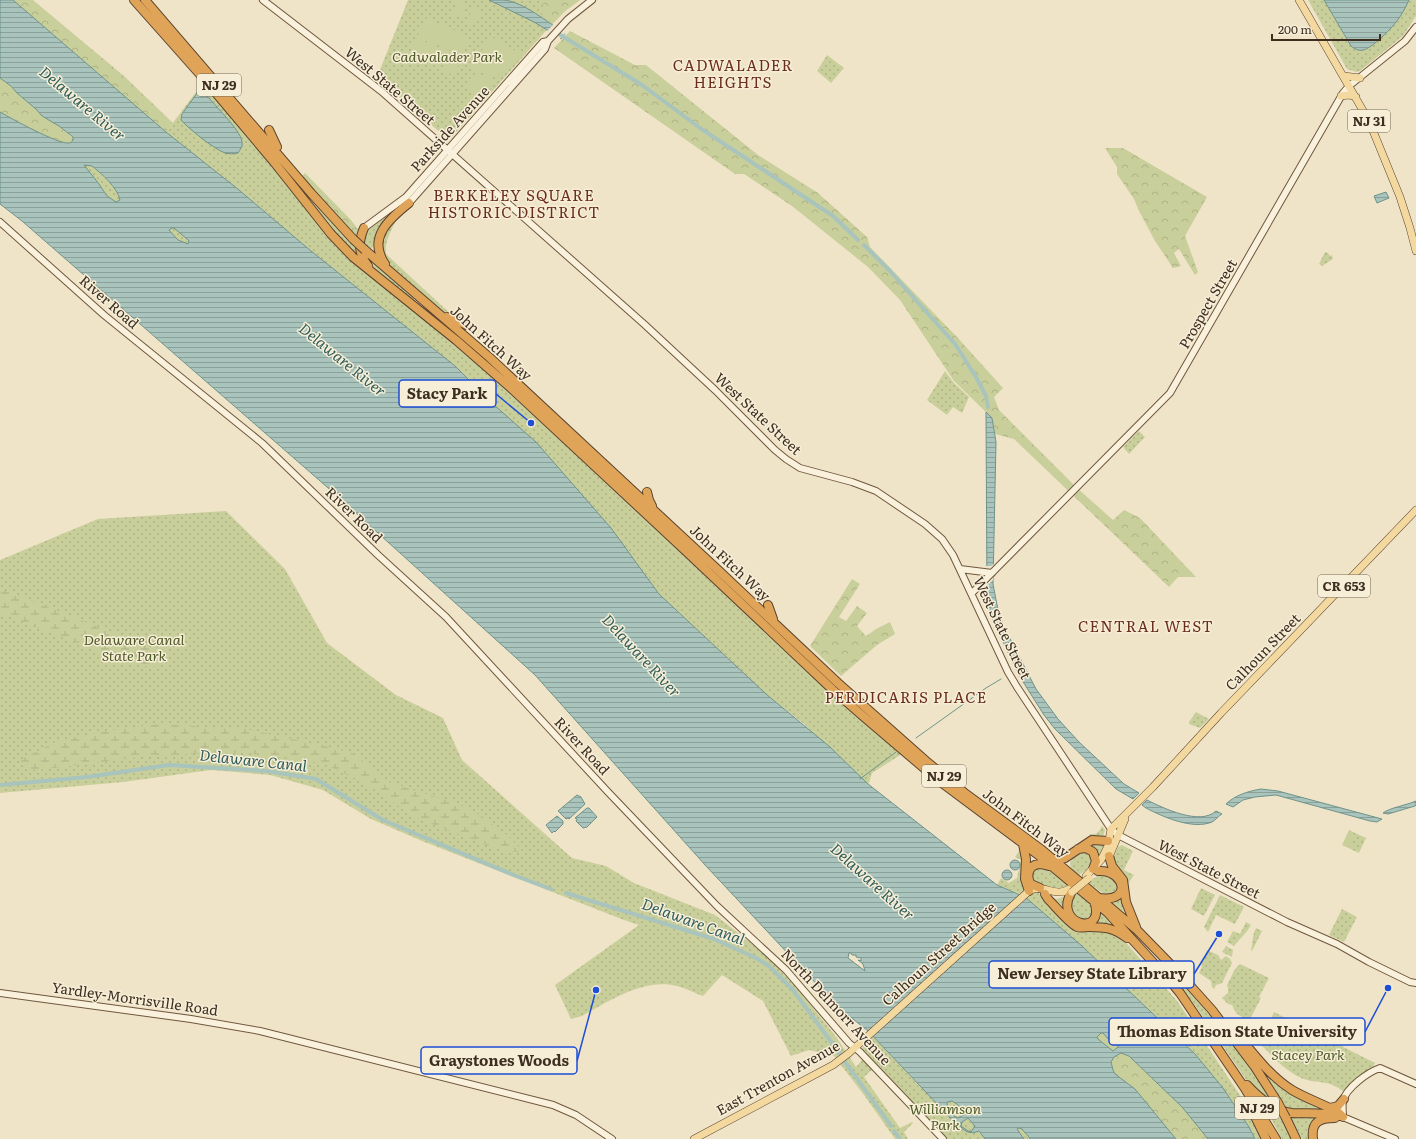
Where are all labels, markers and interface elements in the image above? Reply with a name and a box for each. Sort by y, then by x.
scale bar [1272,16,1380,42]
text: 200 m [1278,20,1312,38]
street label: West State Street [341,41,440,129]
park label: Cadwalader Park [392,46,502,66]
district label: CADWALADER HEIGHTS [673,53,793,93]
water label: Delaware River [35,60,131,146]
road number: NJ 29 [197,74,241,96]
street label: Parkside Avenue [405,81,493,176]
road number: NJ 31 [1348,110,1390,132]
district label: BERKELEY SQUARE HISTORIC DISTRICT [428,183,600,223]
street label: Prospect Street [1173,255,1241,352]
street label: River Road [76,270,144,333]
street label: John Fitch Way [446,300,538,385]
water label: Delaware River [294,316,391,401]
street label: West State Street [711,368,807,459]
callout: Stacy Park [399,380,496,407]
text: Stacy Park [407,381,488,404]
street label: River Road [322,482,388,547]
street label: John Fitch Way [686,520,776,606]
street label: West State Street [969,573,1037,683]
road number: CR 653 [1318,575,1370,597]
water label: Delaware River [597,608,687,702]
street label: Calhoun Street [1220,608,1305,694]
district label: CENTRAL WEST [1078,614,1214,637]
park label: Delaware Canal State Park [84,629,185,665]
district label: PERDICARIS PLACE [825,685,987,708]
street label: River Road [551,712,615,779]
water label: Delaware Canal [198,742,309,777]
road number: NJ 29 [922,765,966,787]
street label: John Fitch Way [979,783,1075,862]
street label: West State Street [1155,834,1264,903]
water label: Delaware River [826,837,920,925]
water label: Delaware Canal [639,891,749,950]
street label: Calhoun Street Bridge [877,897,1000,1010]
street label: North Delmorr Avenue [777,944,896,1069]
callout: New Jersey State Library [989,961,1194,988]
text: New Jersey State Library [997,961,1188,984]
street label: Yardley-Morrisville Road [51,976,220,1020]
callout: Thomas Edison State University [1109,1018,1365,1045]
text: Thomas Edison State University [1117,1019,1358,1042]
street label: East Trenton Avenue [712,1035,843,1119]
park label: Stacey Park [1271,1044,1345,1064]
callout: Graystones Woods [421,1047,577,1074]
text: Graystones Woods [429,1048,570,1071]
road number: NJ 29 [1235,1097,1279,1119]
park label: Williamson Park [909,1098,982,1134]

